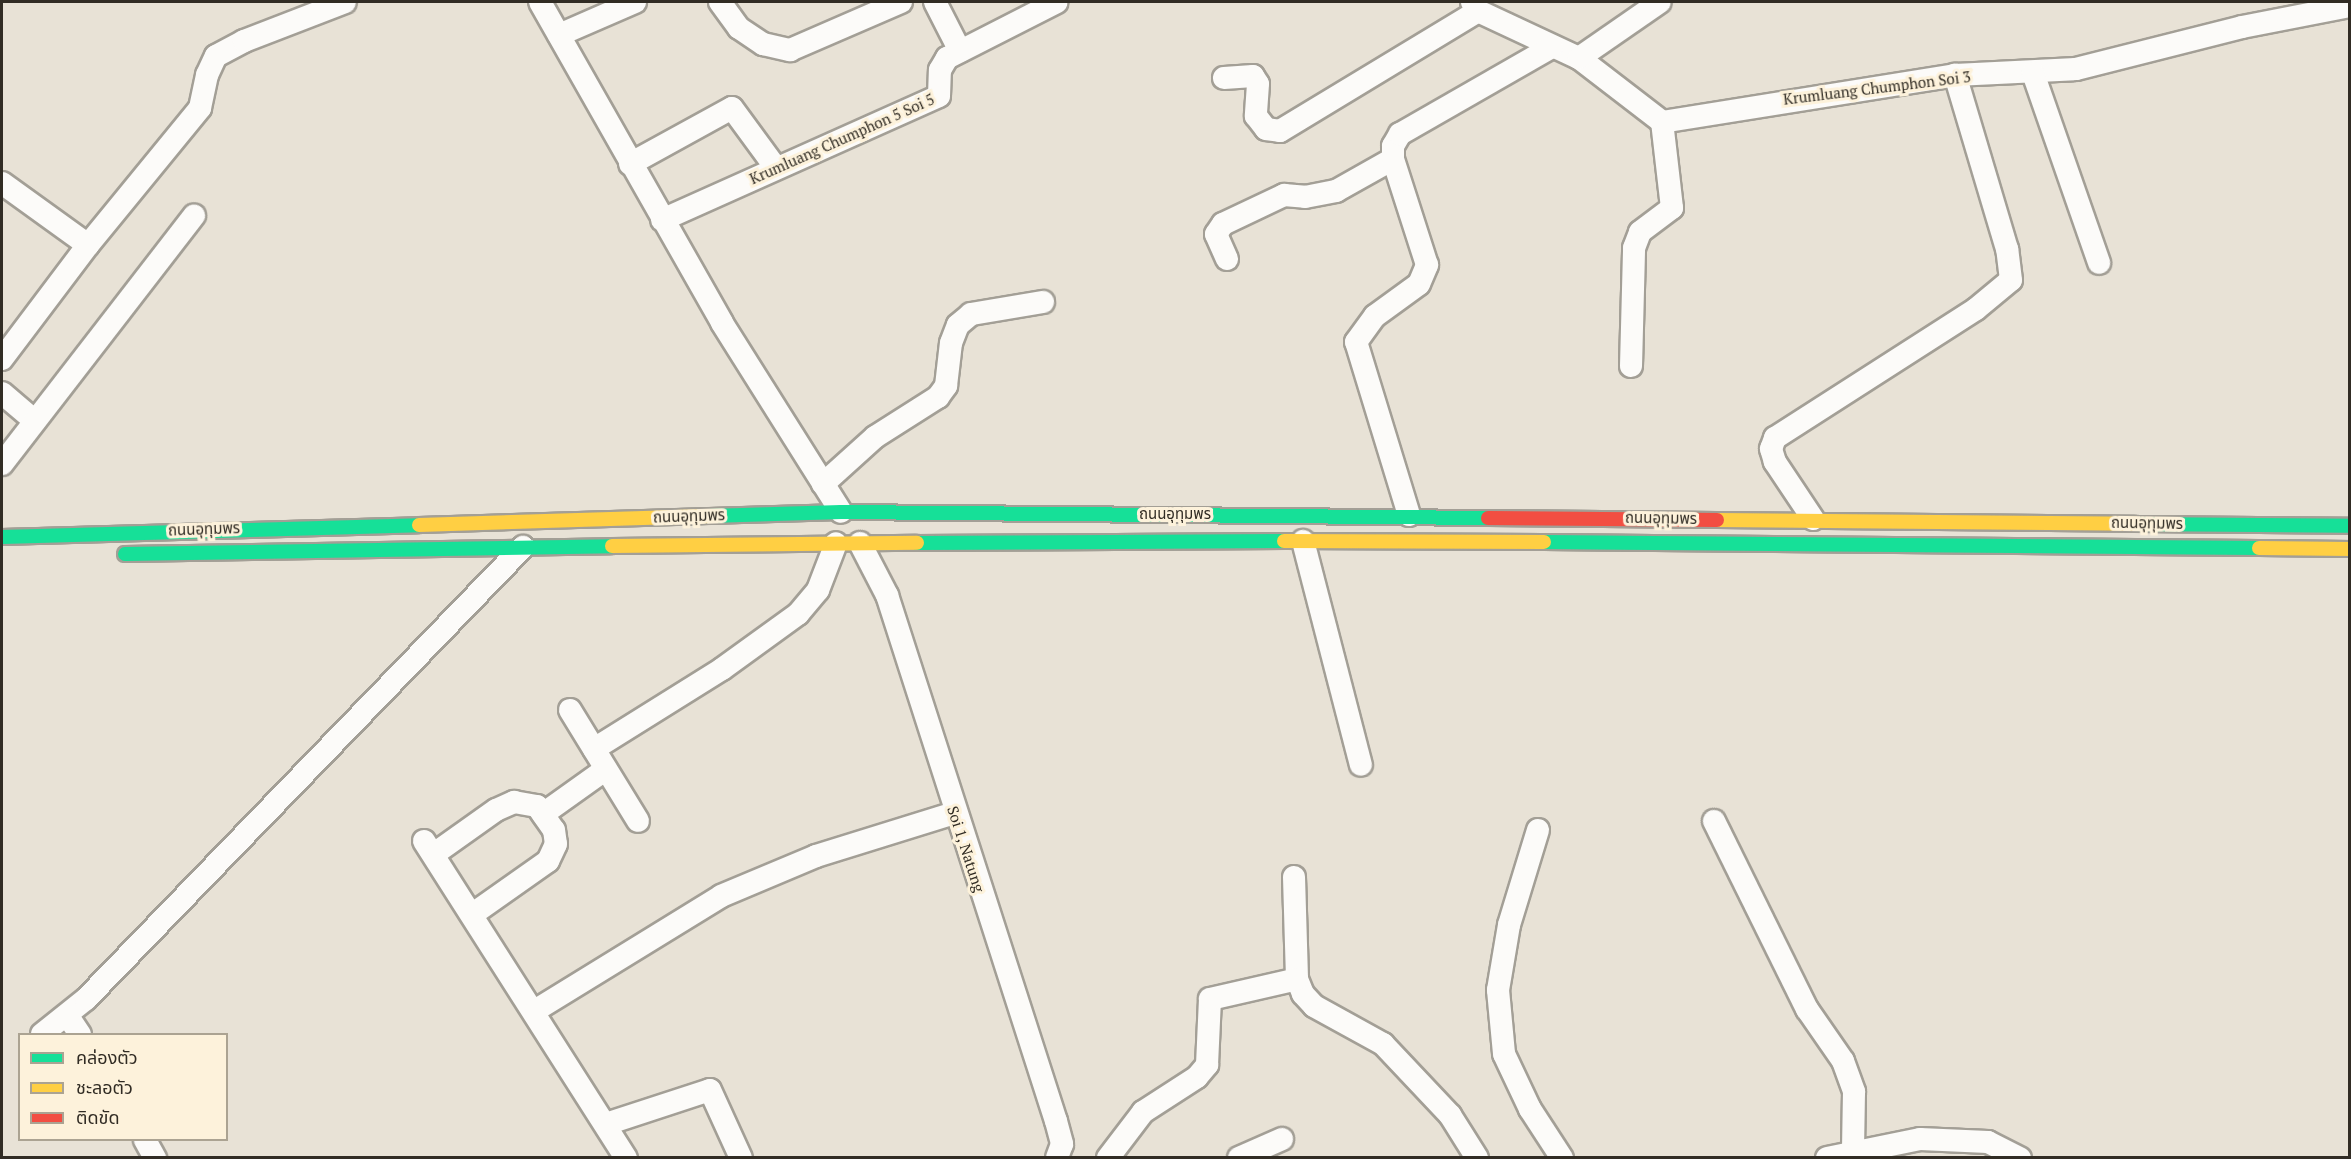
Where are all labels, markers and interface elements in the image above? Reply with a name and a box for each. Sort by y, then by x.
street label: Krumluang Chumphon Soi 3 [1782,68,1972,108]
street label: Krumluang Chumphon 5 Soi 5 [747,90,937,188]
street label: ถนนอุทุมพร [1139,505,1211,523]
street label: ถนนอุทุมพร [653,506,725,526]
street label: ถนนอุทุมพร [1625,508,1697,528]
street label: ถนนอุทุมพร [2111,513,2183,533]
street label: ถนนอุทุมพร [168,519,240,539]
street label: Soi 1, Natung [944,803,988,895]
legend [18,1033,228,1141]
text: คล่องตัว [76,1045,138,1069]
text: ชะลอตัว [76,1075,133,1099]
text: ติดขัด [76,1105,119,1129]

